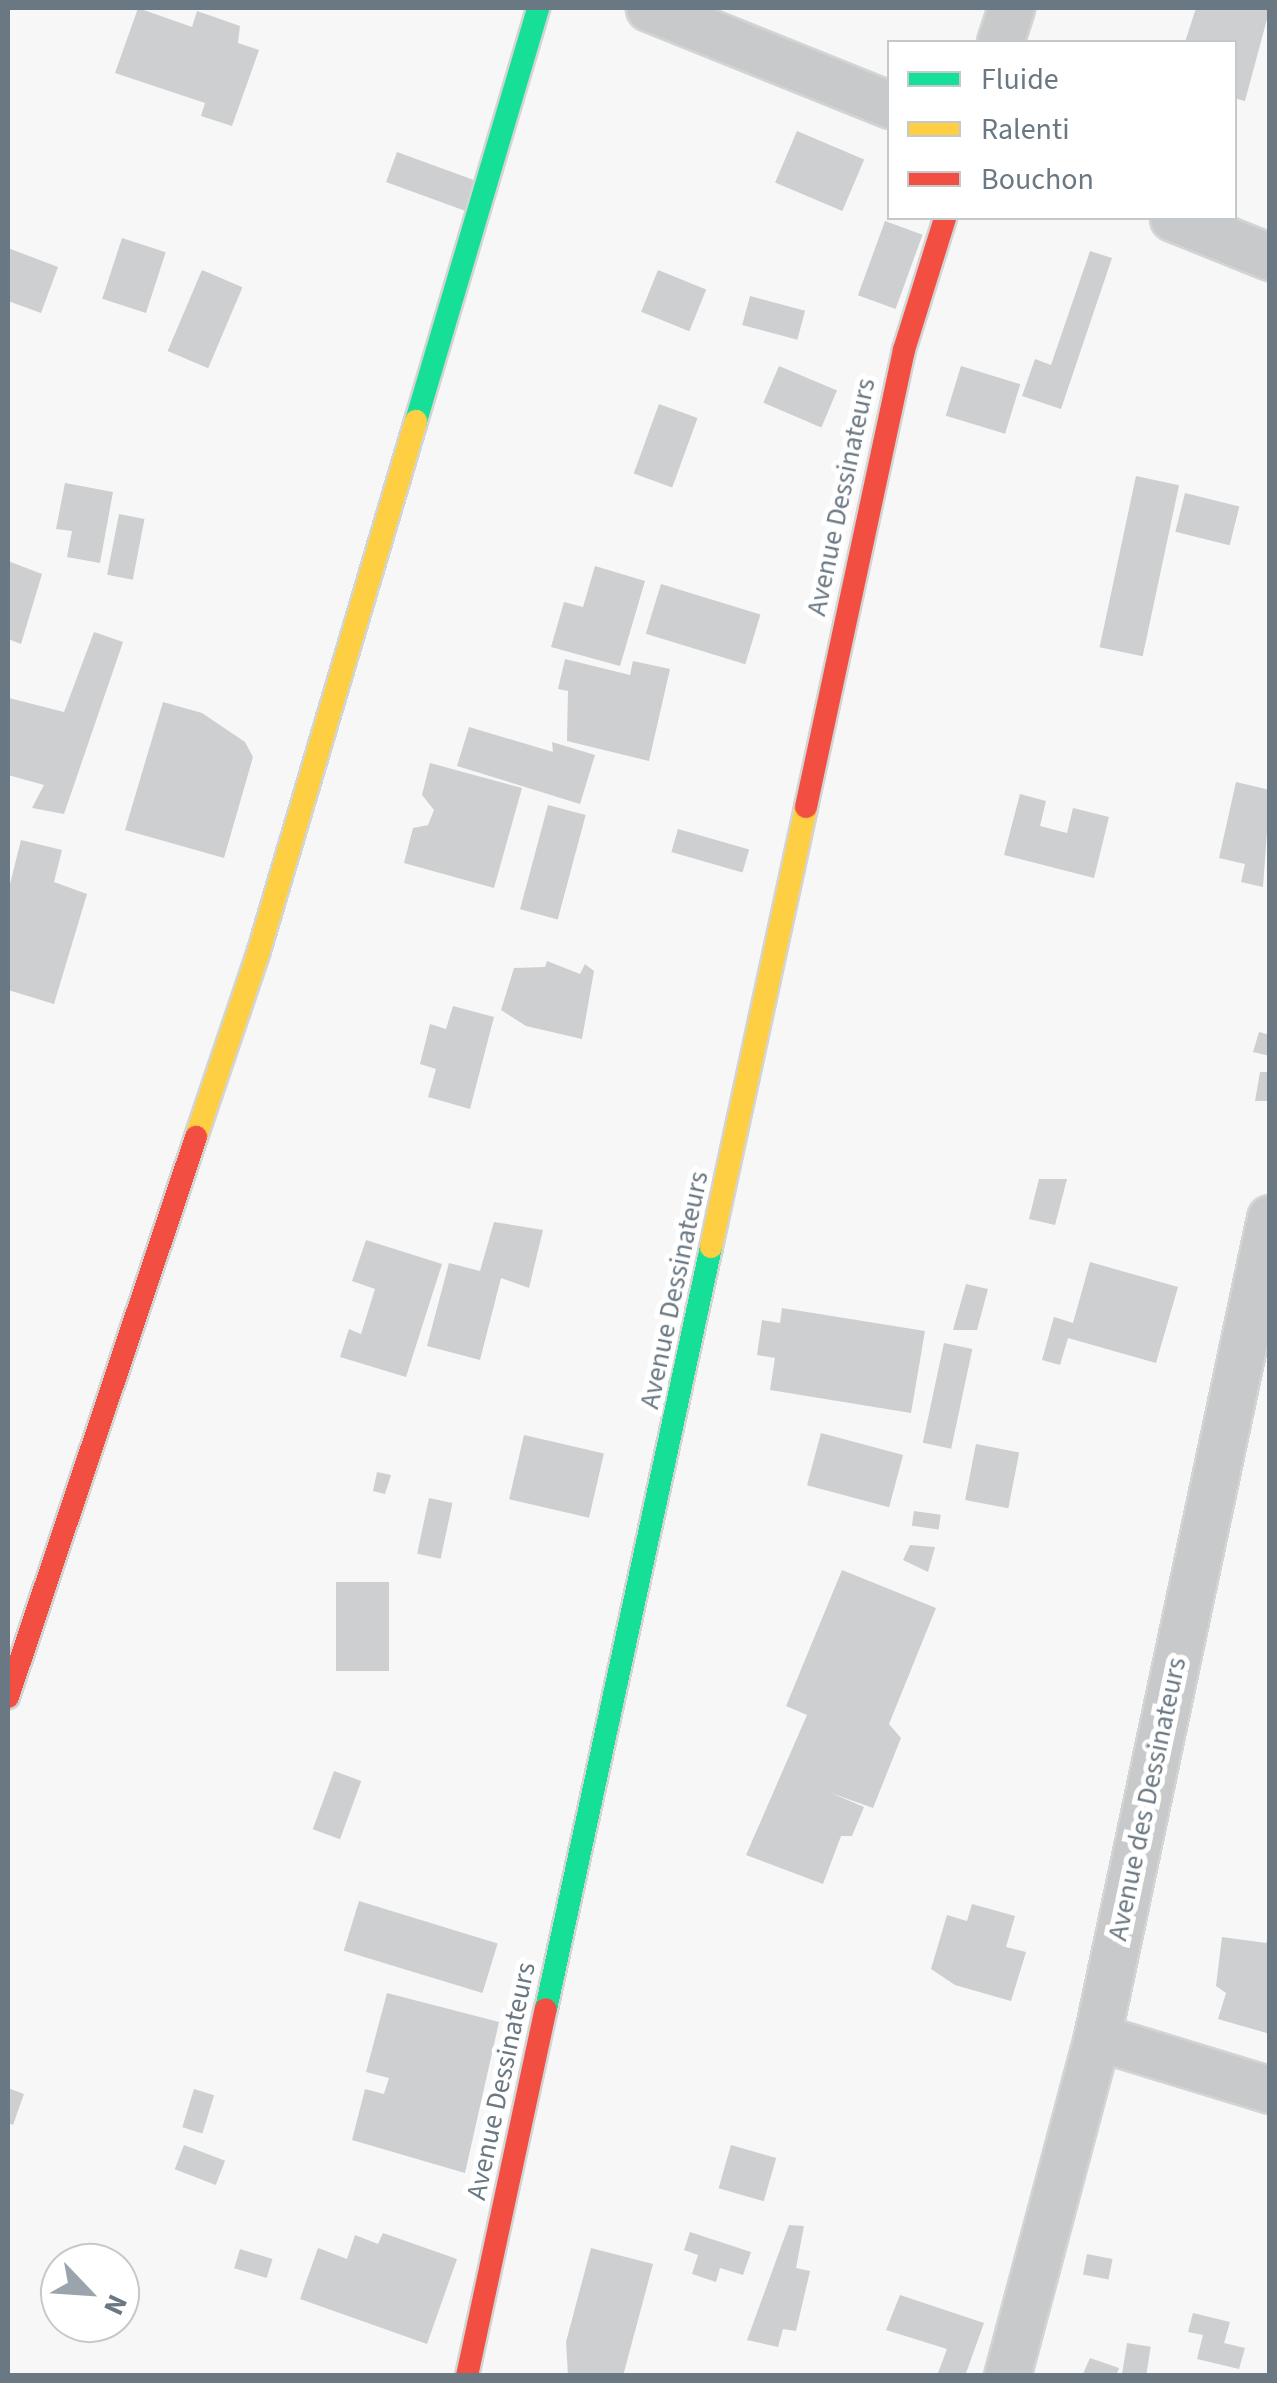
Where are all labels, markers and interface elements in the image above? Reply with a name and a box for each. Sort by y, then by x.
legend [887,40,1237,220]
text: Fluide [981,58,1059,101]
text: Ralenti [981,108,1070,151]
text: Bouchon [981,158,1094,201]
street label: Avenue Dessinateurs [799,375,883,619]
street label: Avenue Dessinateurs [632,1168,716,1412]
street label: Avenue des Dessinateurs [1101,1654,1193,1944]
street label: Avenue Dessinateurs [459,1959,543,2203]
north arrow [40,2243,140,2343]
text: N [93,2288,137,2322]

